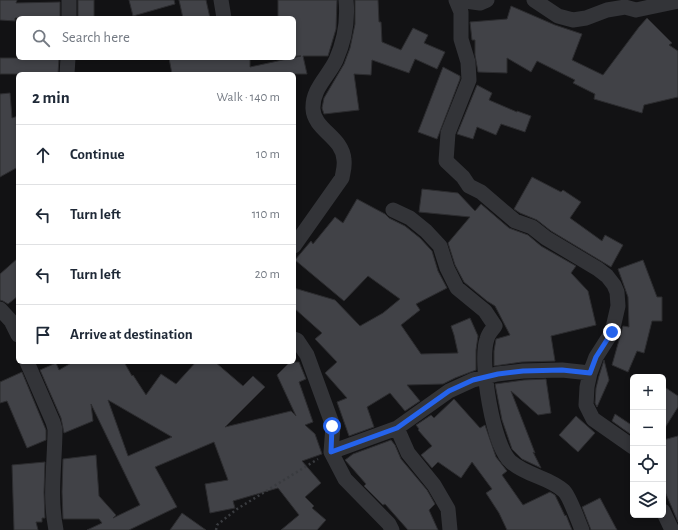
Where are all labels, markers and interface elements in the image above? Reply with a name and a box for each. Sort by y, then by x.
search box [16,16,296,60]
icon: search [30,27,52,49]
text: Search here [62,30,130,45]
text: 2 min [32,89,70,106]
text: Walk · 140 m [217,91,280,104]
icon: ahead [32,144,54,166]
text: Continue [70,147,125,162]
text: 10 m [256,148,280,161]
icon: left [32,204,54,226]
text: Turn left [70,207,121,222]
text: 110 m [252,208,280,221]
icon: left [32,264,54,286]
text: Turn left [70,267,121,282]
text: 20 m [255,268,280,281]
route end [603,323,621,341]
icon: arrive [32,324,54,346]
text: Arrive at destination [70,327,193,342]
map controls [630,374,666,518]
button: + [630,374,666,410]
button: − [630,410,666,446]
route start [323,417,341,435]
button: locate [630,446,666,482]
button: layers [630,482,666,518]

